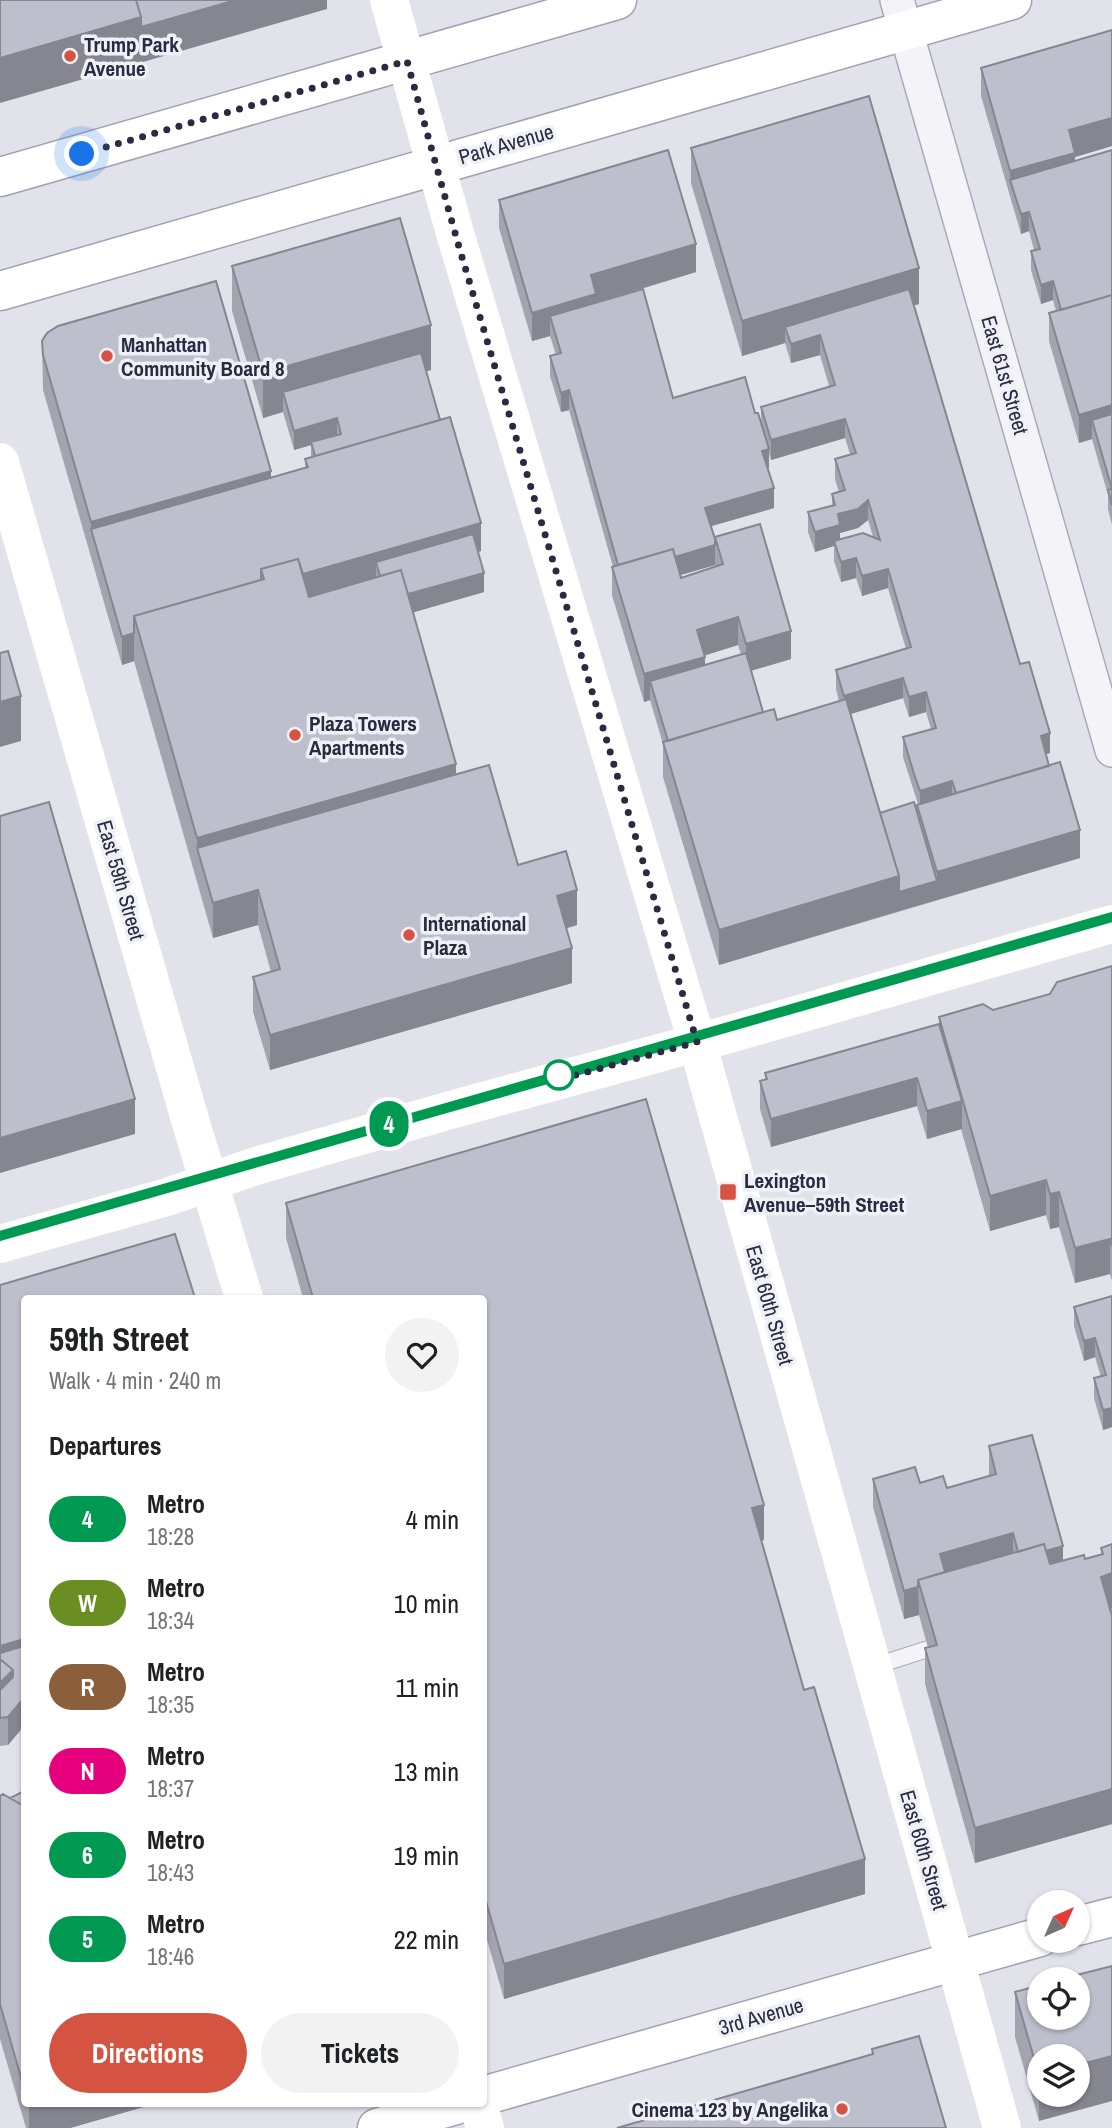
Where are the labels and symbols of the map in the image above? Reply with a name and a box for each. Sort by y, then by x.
place label: Trump Park Avenue [84,30,179,83]
marker: Trump Park Avenue [62,48,78,64]
street label: Park Avenue [455,117,557,171]
your location [64,136,99,171]
street label: East 61st Street [974,312,1036,438]
place label: Manhattan Community Board 8 [121,330,285,383]
marker: Manhattan Community Board 8 [99,348,115,364]
place label: Plaza Towers Apartments [309,709,417,762]
marker: Plaza Towers Apartments [287,727,303,743]
street label: East 59th Street [90,817,152,944]
place label: International Plaza [423,909,526,962]
marker: International Plaza [401,927,417,943]
unlabelled marker [544,1060,574,1090]
line badge: 4 [366,1101,412,1147]
place label: Lexington Avenue–59th Street [744,1166,904,1219]
marker: Lexington Avenue–59th Street [718,1182,738,1202]
street label: East 60th Street [739,1242,801,1369]
street label: East 60th Street [893,1787,955,1914]
north arrow [1027,1890,1090,1953]
street label: 3rd Avenue [715,1990,807,2042]
place label: Cinema 123 by Angelika [631,2095,828,2124]
marker: Cinema 123 by Angelika [834,2101,850,2117]

